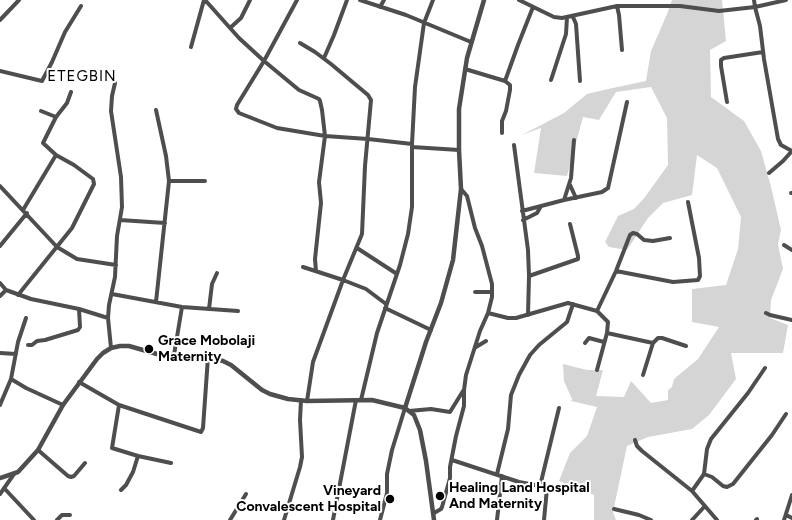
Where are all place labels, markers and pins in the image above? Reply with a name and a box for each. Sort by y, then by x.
place label: Grace Mobolaji Maternity [158,333,255,366]
marker: Grace Mobolaji Maternity [143,343,155,355]
place label: Healing Land Hospital And Maternity [449,480,590,512]
place label: Vineyard Convalescent Hospital [236,483,381,516]
marker: Healing Land Hospital And Maternity [434,490,446,502]
marker: Vineyard Convalescent Hospital [384,493,396,505]

